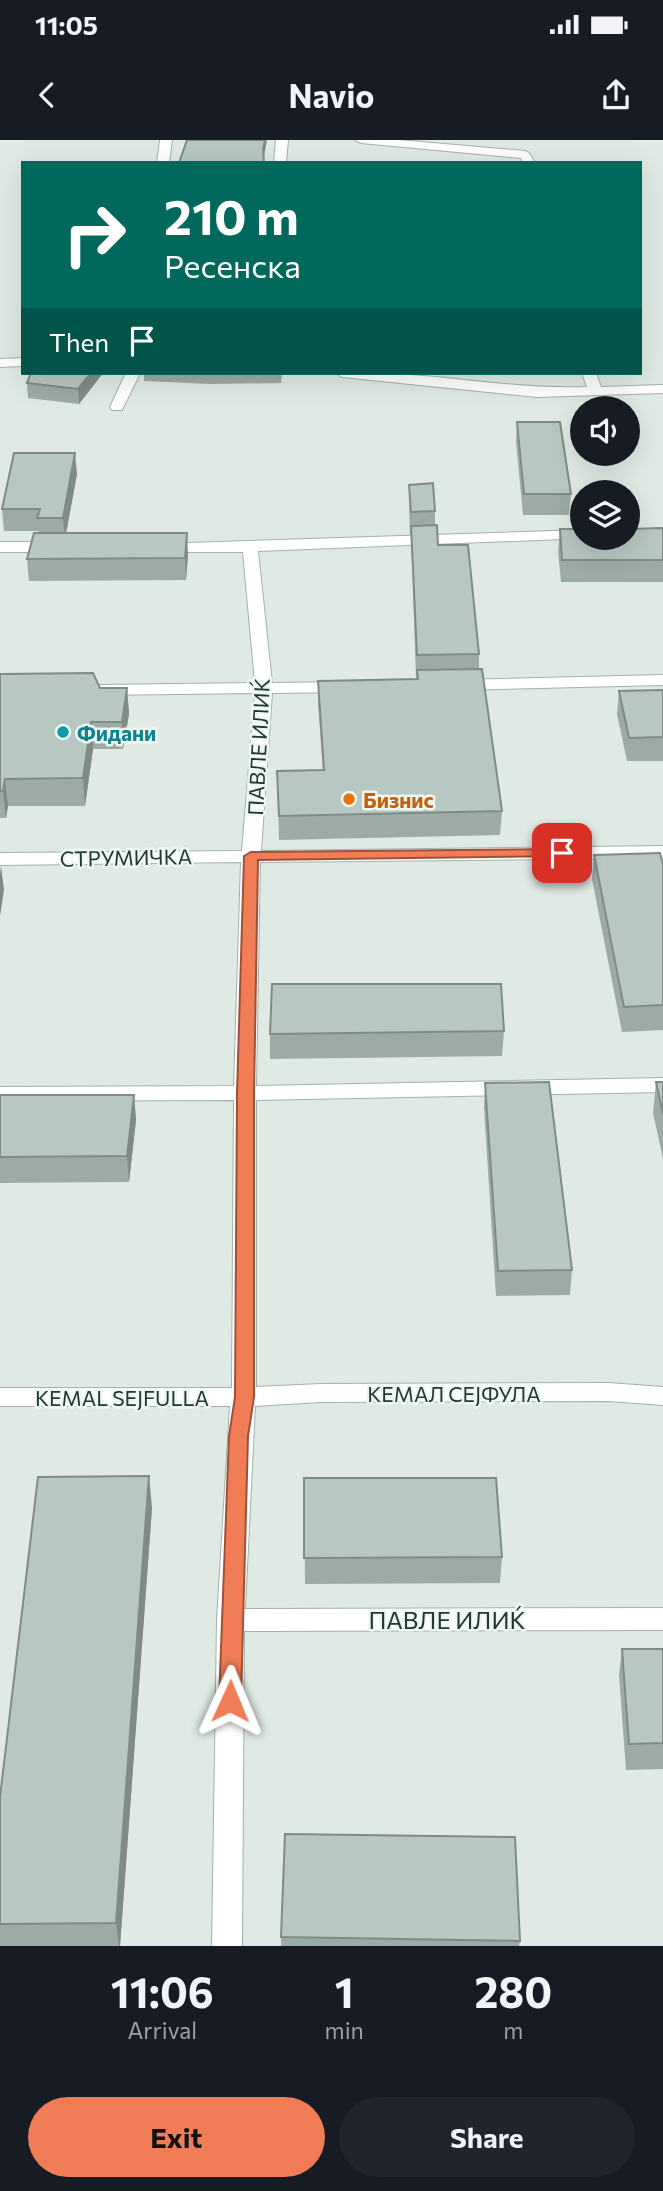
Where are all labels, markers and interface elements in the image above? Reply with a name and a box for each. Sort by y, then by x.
text: 11:05 [35,9,98,40]
text: Navio [289,75,374,115]
icon: back [28,76,66,114]
icon: share [597,76,635,114]
text: 210 m [164,185,299,245]
icon: right [49,189,140,280]
text: Ресенска [164,245,301,285]
icon: arrive [123,322,161,360]
text: Then [49,326,109,357]
map controls [570,396,640,550]
button: sound [570,396,640,466]
button: layers [570,480,640,550]
street label: ПАВЛЕ ИЛИЌ [242,678,274,816]
place label: Фидани [77,720,156,745]
marker: Фидани [55,724,71,740]
place label: Бизнис [363,787,434,812]
marker: Бизнис [341,791,357,807]
pin [532,823,592,883]
icon: arrive [543,834,581,872]
street label: СТРУМИЧКА [60,843,192,871]
street label: КЕМАЛ СЕЈФУЛА [367,1381,541,1406]
street label: KEMAL SEJFULLA [35,1385,209,1410]
street label: ПАВЛЕ ИЛИЌ [368,1605,526,1634]
position arrow [193,1664,267,1738]
text: 11:06 [111,1965,214,2017]
text: 1 [335,1965,354,2017]
text: 280 [475,1965,552,2017]
text: Arrival [128,2016,197,2044]
text: min [325,2016,364,2044]
text: m [503,2016,523,2044]
button: Exit [28,2097,325,2177]
button: Share [339,2097,635,2177]

